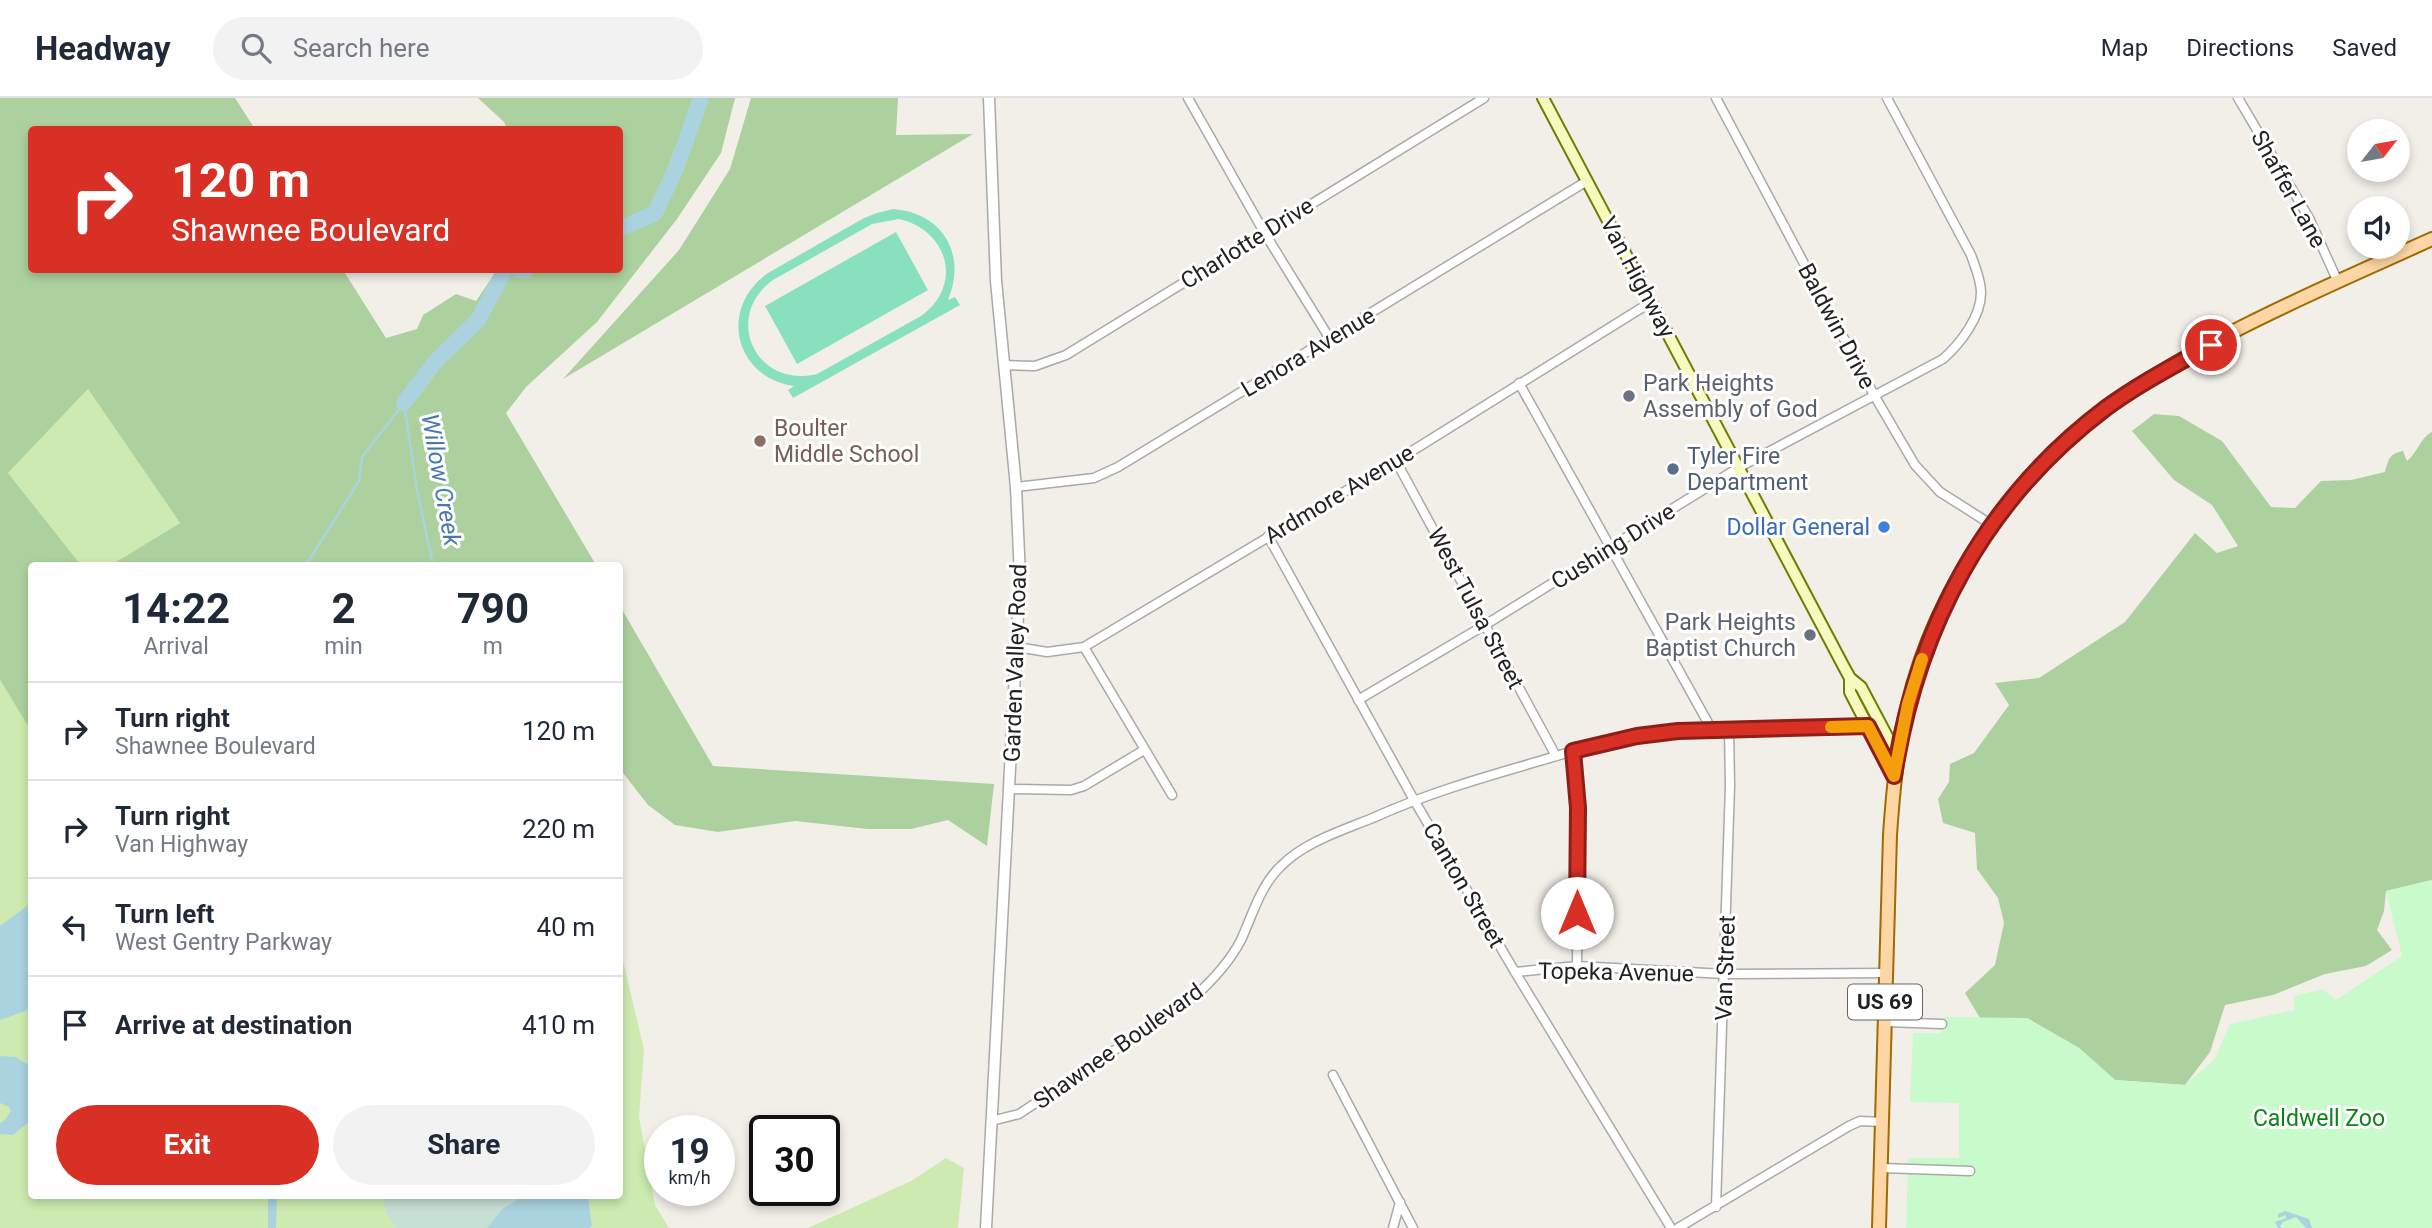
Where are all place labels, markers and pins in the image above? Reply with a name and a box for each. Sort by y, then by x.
pin [2181,315,2241,375]
place label: Park Heights Assembly of God [1643,370,1818,423]
marker: Park Heights Assembly of God [1621,388,1637,404]
place label: Boulter Middle School [774,415,919,468]
marker: Boulter Middle School [752,433,768,449]
place label: Tyler Fire Department [1687,443,1808,496]
marker: Tyler Fire Department [1665,461,1681,477]
place label: Dollar General [1726,514,1870,541]
marker: Dollar General [1876,519,1892,535]
place label: Park Heights Baptist Church [1645,609,1796,662]
marker: Park Heights Baptist Church [1802,627,1818,643]

